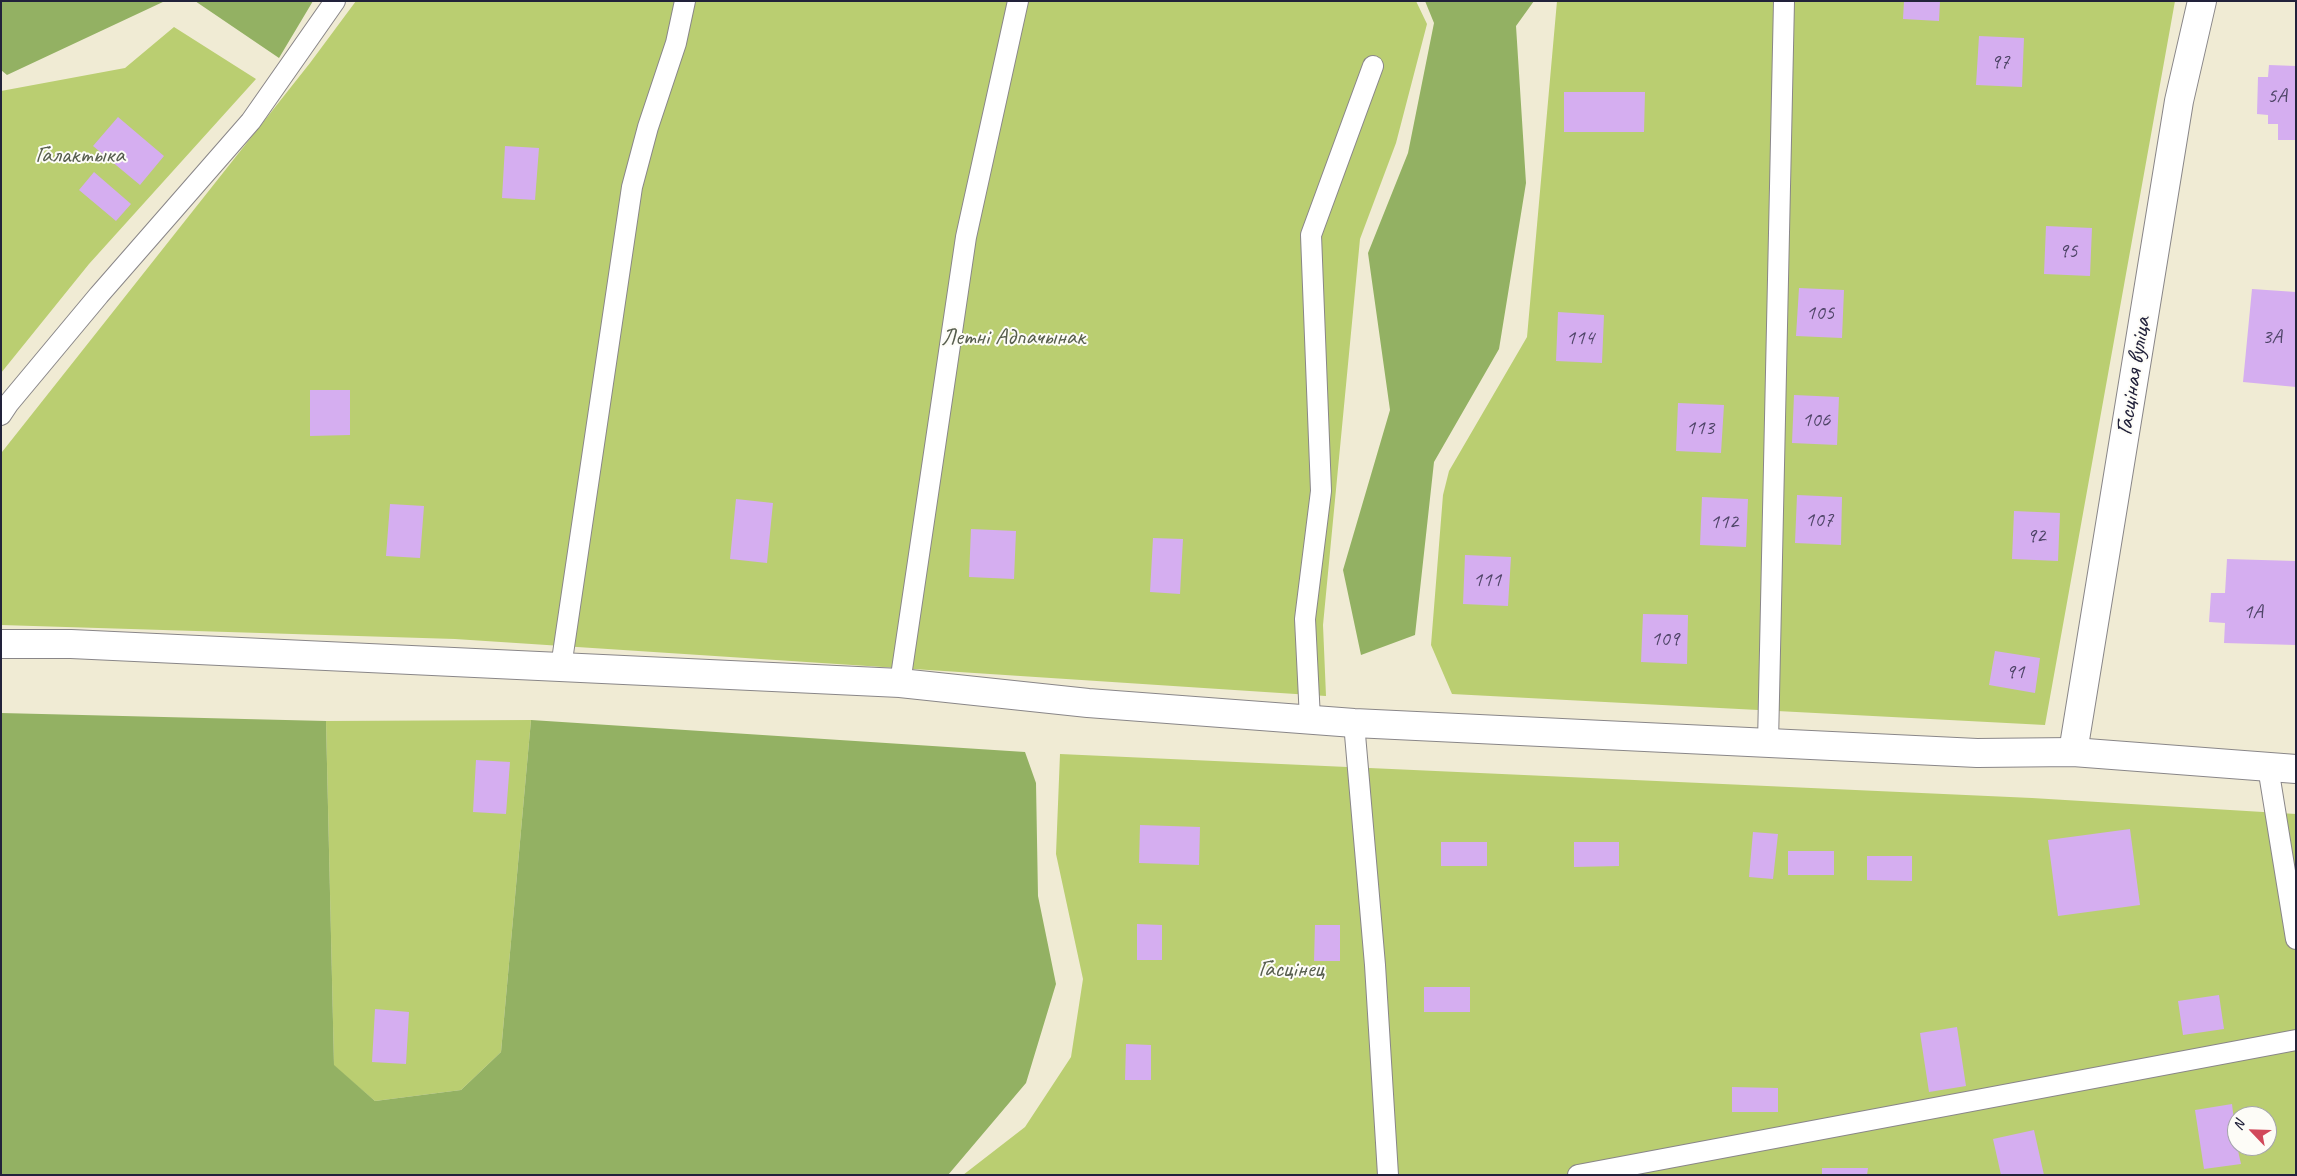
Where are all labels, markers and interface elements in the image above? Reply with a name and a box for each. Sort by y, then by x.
house number: 97 [1991,49,2009,75]
house number: 5А [2267,83,2287,109]
park label: Галактыка [35,142,125,170]
house number: 95 [2059,238,2077,264]
house number: 105 [1806,300,1834,326]
street label: Гасціная вуліца [2110,315,2158,437]
park label: Летні Адпачынак [941,324,1085,352]
house number: 3А [2262,324,2282,350]
house number: 114 [1566,325,1594,351]
house number: 106 [1802,407,1830,433]
house number: 113 [1686,415,1714,441]
house number: 107 [1805,507,1833,533]
house number: 112 [1710,509,1738,535]
house number: 92 [2027,523,2045,549]
house number: 111 [1473,567,1501,593]
house number: 1А [2243,599,2263,625]
house number: 109 [1651,626,1679,652]
house number: 91 [2006,659,2024,685]
park label: Гасцінец [1258,956,1324,984]
north arrow [2227,1106,2277,1156]
text: N [2229,1118,2248,1133]

